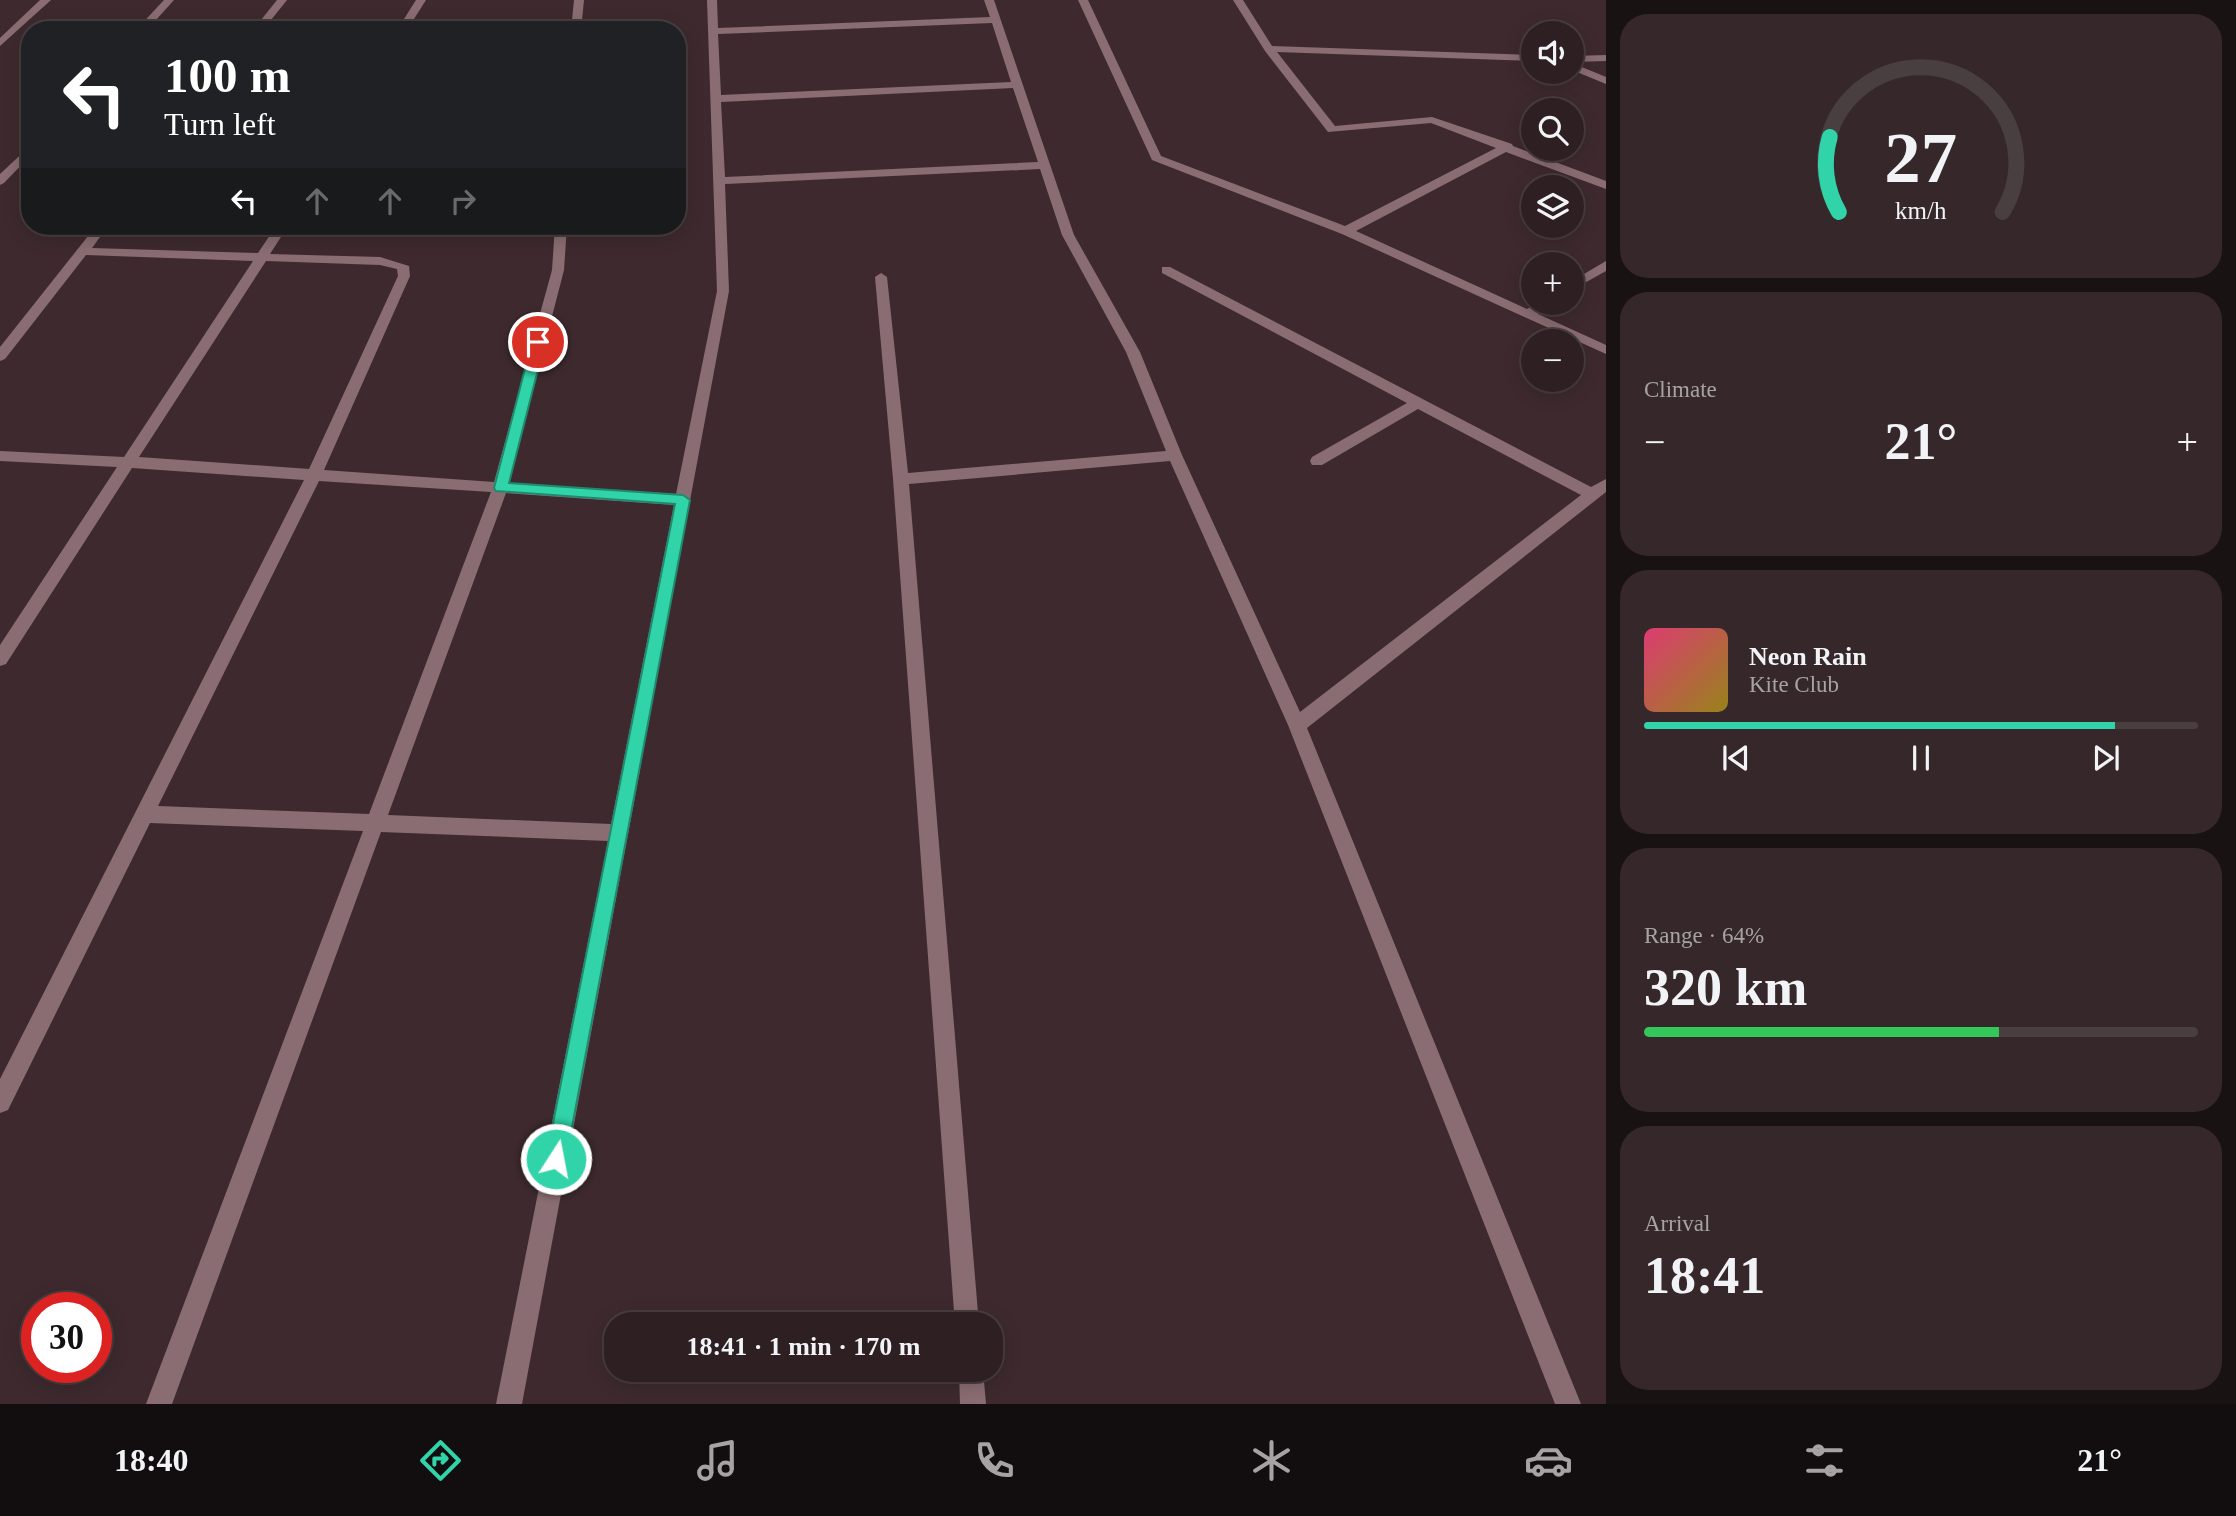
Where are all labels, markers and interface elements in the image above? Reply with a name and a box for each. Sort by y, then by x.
map controls [1521,21,1584,392]
button: sound [1521,21,1584,84]
text: 100 m [164,48,291,103]
icon: left [49,49,140,140]
button: search [1521,98,1584,161]
text: Turn left [164,106,276,142]
text: 27 [1885,117,1957,198]
button: layers [1521,175,1584,238]
icon: left [225,182,263,220]
icon: ahead [298,182,336,220]
icon: ahead [371,182,409,220]
icon: right [444,182,482,220]
text: km/h [1895,197,1947,224]
button: + [1521,252,1584,315]
pin [508,312,568,372]
icon: arrive [519,323,557,361]
button: − [1521,329,1584,392]
text: Climate [1644,377,1717,402]
text: 21° [1885,413,1957,470]
text: − [1644,421,1665,463]
text: + [2177,421,2198,463]
text: Neon Rain [1749,642,1867,671]
text: Kite Club [1749,672,1839,697]
icon: previous [1717,739,1755,777]
icon: pause [1902,739,1940,777]
icon: next [2087,739,2125,777]
text: Range · 64% [1644,923,1764,948]
text: 320 km [1644,959,1807,1016]
position arrow [519,1122,593,1196]
text: Arrival [1644,1211,1710,1236]
text: 18:41 [1644,1247,1765,1304]
speed limit sign: 30 [21,1292,112,1383]
text: 18:41 · 1 min · 170 m [687,1332,921,1361]
icon: directions [416,1436,465,1485]
icon: music [693,1436,742,1485]
icon: phone [970,1436,1019,1485]
icon: climate [1247,1436,1296,1485]
icon: car [1524,1436,1573,1485]
icon: filters [1800,1436,1849,1485]
text: 18:40 [114,1442,189,1478]
text: 21° [2077,1442,2122,1478]

